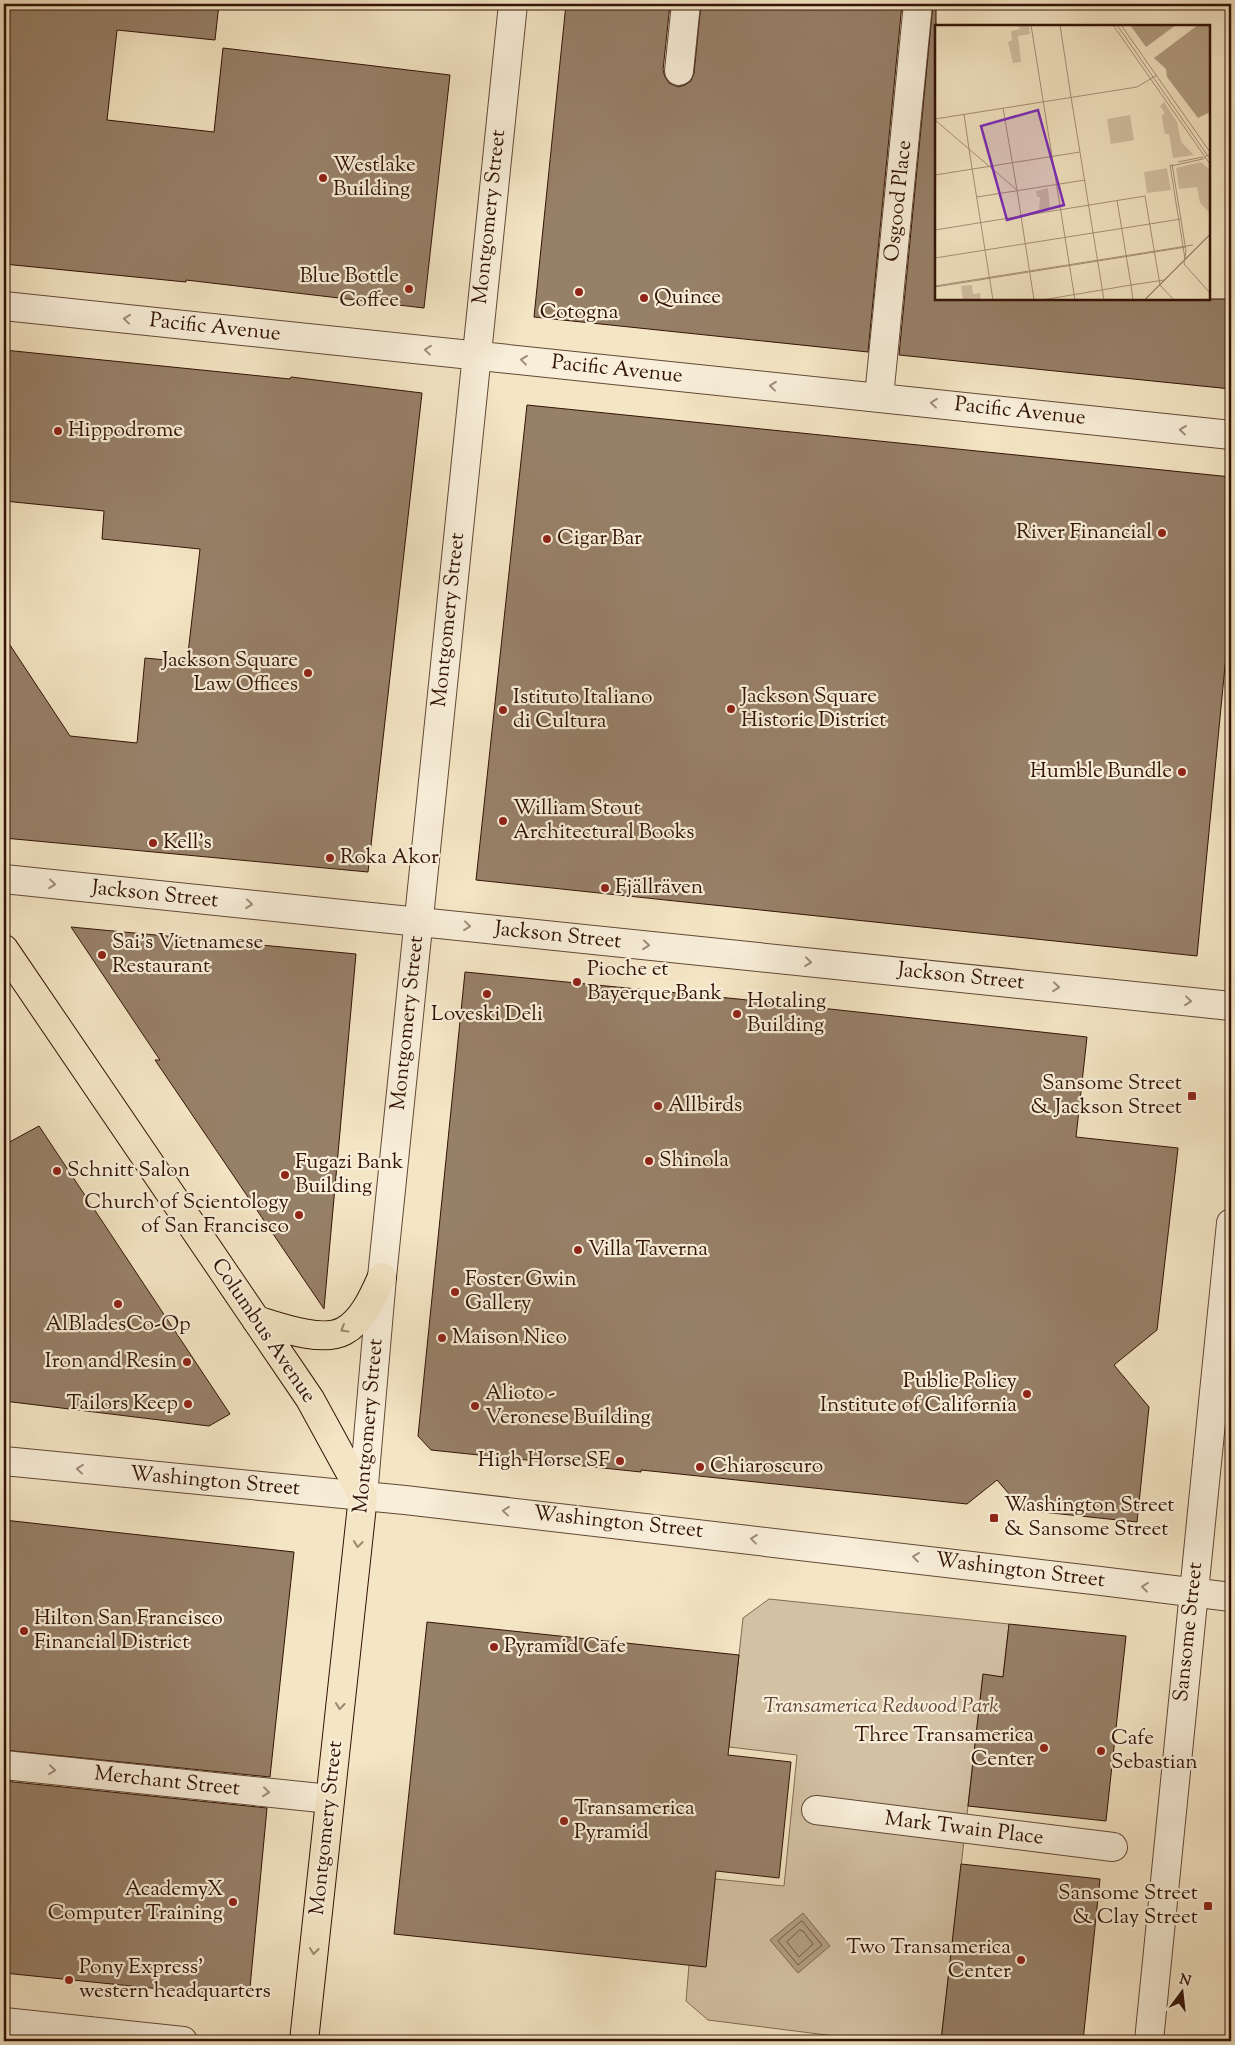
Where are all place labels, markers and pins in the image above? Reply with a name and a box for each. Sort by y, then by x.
place label: Westlake Building [333,151,416,205]
marker: Westlake Building [317,172,329,184]
place label: Blue Bottle Coffee [299,262,399,316]
marker: Blue Bottle Coffee [403,283,415,295]
place label: Quince [654,283,721,313]
marker: Cotogna [573,286,585,298]
marker: Quince [638,292,650,304]
place label: Cotogna [540,298,619,328]
place label: Hippodrome [68,416,183,446]
marker: Hippodrome [52,425,64,437]
place label: River Financial [1016,518,1152,548]
place label: Cigar Bar [557,524,642,554]
marker: River Financial [1156,527,1168,539]
marker: Cigar Bar [541,533,553,545]
place label: Jackson Square Law Offices [161,646,298,700]
marker: Jackson Square Law Offices [302,667,314,679]
place label: Jackson Square Historic District [740,682,887,736]
place label: Istituto Italiano di Cultura [513,683,653,737]
marker: Jackson Square Historic District [725,703,737,715]
marker: Istituto Italiano di Cultura [497,704,509,716]
place label: Humble Bundle [1030,757,1172,787]
marker: Humble Bundle [1176,766,1188,778]
place label: William Stout Architectural Books [513,794,694,848]
marker: William Stout Architectural Books [497,815,509,827]
place label: Kell’s [163,828,212,858]
marker: Kell’s [147,837,159,849]
place label: Roka Akor [340,843,439,873]
marker: Roka Akor [324,852,336,864]
place label: Fjällräven [615,873,703,903]
marker: Fjällräven [599,882,611,894]
place label: Sai's Vietnamese Restaurant [112,928,263,982]
marker: Sai's Vietnamese Restaurant [96,949,108,961]
place label: Pioche et Bayerque Bank [587,955,723,1009]
marker: Pioche et Bayerque Bank [571,976,583,988]
place label: Hotaling Building [747,987,826,1041]
marker: Loveski Deli [481,988,493,1000]
place label: Loveski Deli [431,1000,543,1030]
marker: Hotaling Building [731,1008,743,1020]
place label: Sansome Street & Jackson Street [1030,1069,1182,1123]
marker: Sansome Street & Jackson Street [1186,1090,1198,1102]
place label: Allbirds [668,1091,742,1121]
marker: Allbirds [652,1100,664,1112]
place label: Shinola [659,1146,729,1176]
place label: Fugazi Bank Building [295,1148,404,1202]
marker: Shinola [643,1155,655,1167]
place label: Schnitt Salon [67,1156,190,1186]
marker: Schnitt Salon [51,1165,63,1177]
marker: Fugazi Bank Building [279,1169,291,1181]
place label: Church of Scientology of San Francisco [84,1188,290,1242]
marker: Church of Scientology of San Francisco [293,1209,305,1221]
place label: Villa Taverna [588,1235,708,1265]
marker: Villa Taverna [572,1244,584,1256]
place label: Foster Gwin Gallery [465,1265,577,1319]
marker: Foster Gwin Gallery [449,1286,461,1298]
marker: AlBladesCo-Op [112,1298,124,1310]
place label: AlBladesCo-Op [45,1310,191,1340]
place label: Maison Nico [452,1323,567,1353]
marker: Maison Nico [436,1332,448,1344]
place label: Iron and Resin [45,1347,177,1377]
marker: Iron and Resin [181,1356,193,1368]
place label: Public Policy Institute of California [820,1367,1018,1421]
place label: Alioto - Veronese Building [485,1379,651,1433]
marker: Public Policy Institute of California [1021,1388,1033,1400]
place label: Tailors Keep [66,1389,178,1419]
marker: Tailors Keep [182,1398,194,1410]
marker: Alioto - Veronese Building [469,1400,481,1412]
place label: High Horse SF [478,1446,610,1476]
place label: Chiaroscuro [710,1452,823,1482]
marker: High Horse SF [614,1455,626,1467]
marker: Chiaroscuro [694,1461,706,1473]
place label: Washington Street & Sansome Street [1004,1491,1175,1545]
marker: Washington Street & Sansome Street [988,1512,1000,1524]
place label: Hilton San Francisco Financial District [34,1604,223,1658]
marker: Hilton San Francisco Financial District [18,1625,30,1637]
place label: Pyramid Cafe [504,1632,626,1662]
marker: Pyramid Cafe [488,1641,500,1653]
place label: Three Transamerica Center [855,1721,1034,1775]
place label: Cafe Sebastian [1111,1724,1198,1778]
marker: Three Transamerica Center [1038,1742,1050,1754]
marker: Cafe Sebastian [1095,1745,1107,1757]
place label: Transamerica Pyramid [574,1794,695,1848]
marker: Transamerica Pyramid [558,1815,570,1827]
place label: AcademyX Computer Training [48,1875,223,1929]
place label: Sansome Street & Clay Street [1058,1879,1198,1933]
marker: AcademyX Computer Training [227,1896,239,1908]
marker: Sansome Street & Clay Street [1202,1900,1214,1912]
place label: Two Transamerica Center [846,1933,1011,1987]
place label: Pony Express’ western headquarters [79,1953,271,2007]
marker: Two Transamerica Center [1015,1954,1027,1966]
marker: Pony Express’ western headquarters [63,1974,75,1986]

